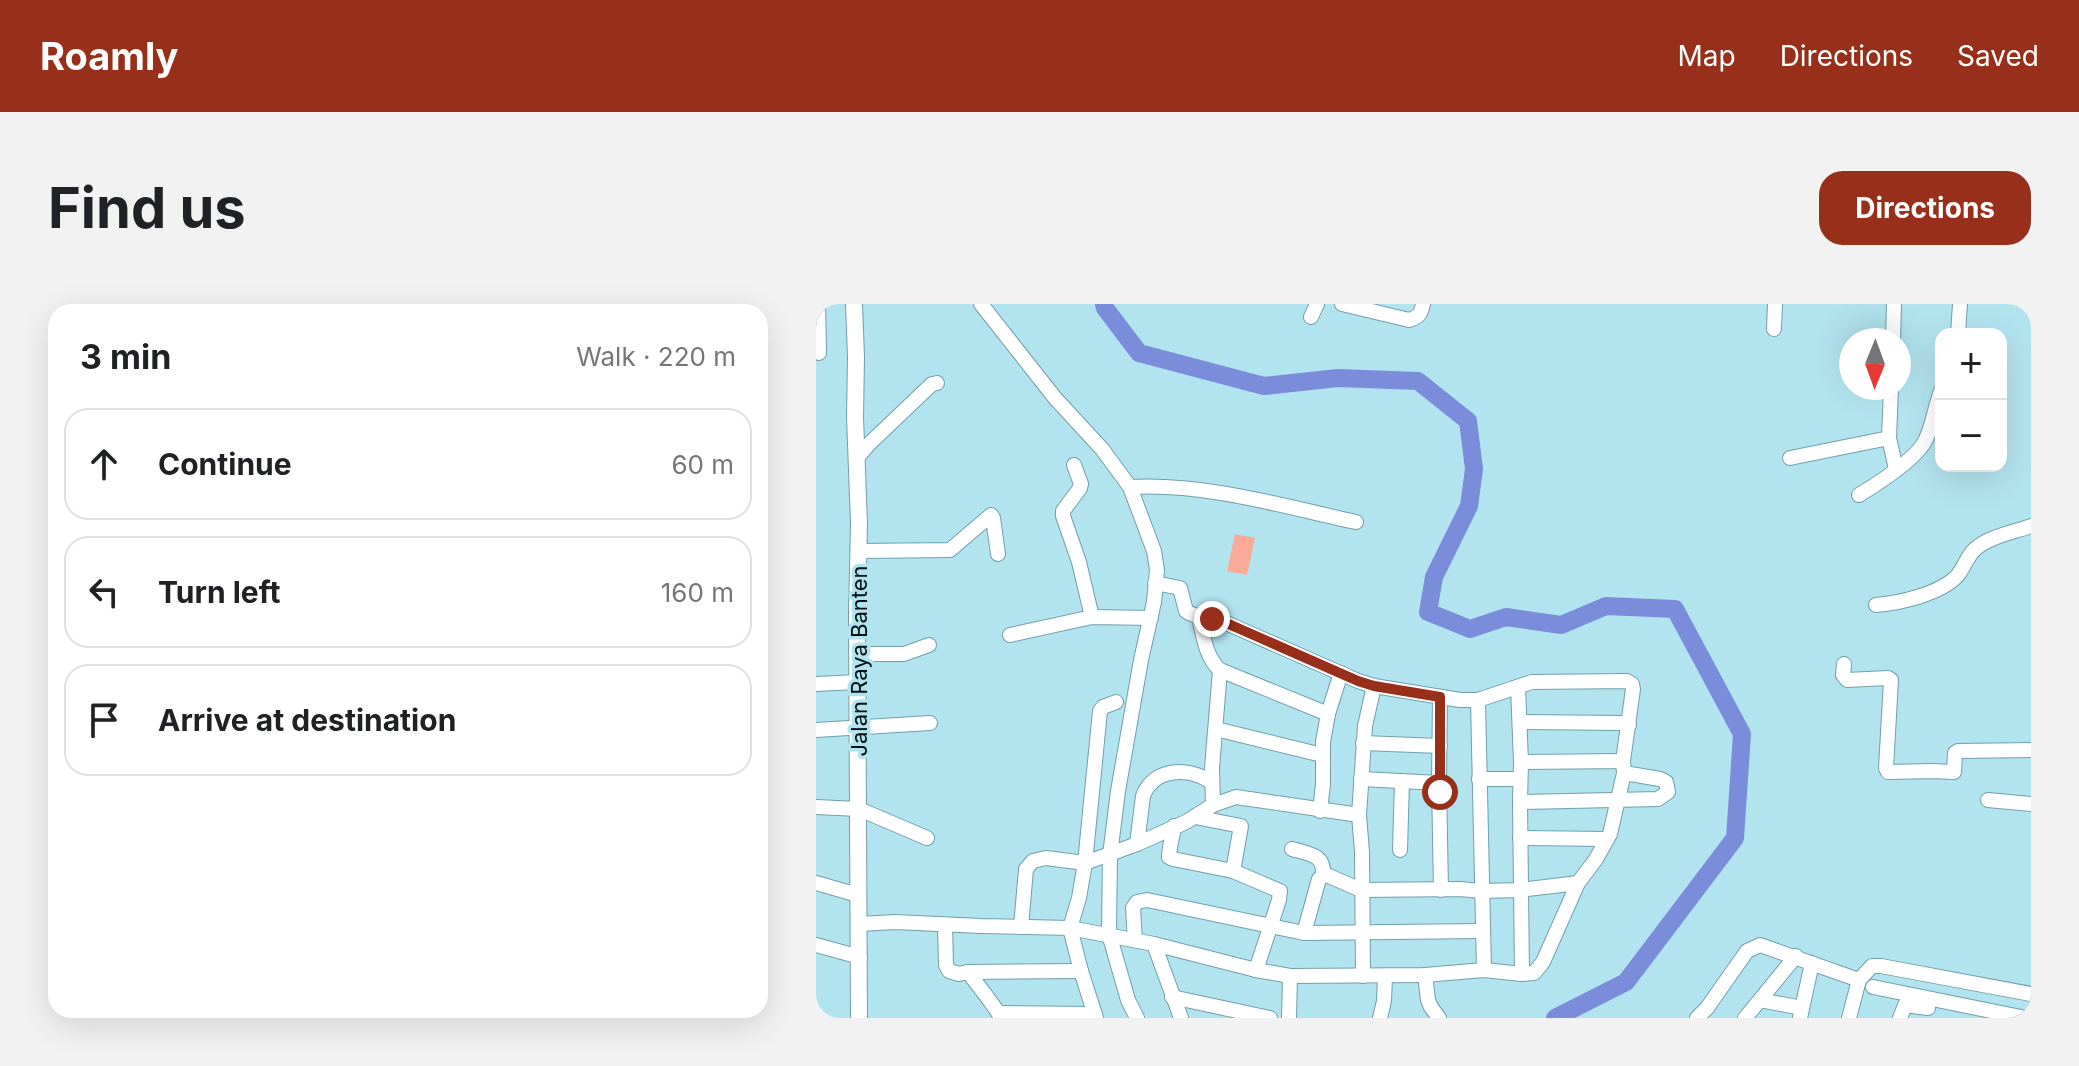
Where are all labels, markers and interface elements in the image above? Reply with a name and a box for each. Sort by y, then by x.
text: Roamly [40,33,178,79]
text: Map [1677,39,1736,73]
text: Directions [1780,39,1913,73]
text: Saved [1957,39,2039,73]
button: Directions [1819,171,2031,245]
text: Find us [48,174,246,242]
north arrow [1839,328,1911,400]
map controls [1935,328,2007,472]
button: + [1935,328,2007,400]
text: 3 min [80,336,171,377]
text: Walk · 220 m [576,341,736,372]
button: − [1935,400,2007,472]
icon: ahead [82,442,126,486]
text: Continue [158,446,292,482]
text: 60 m [671,449,734,480]
street label: Jalan Raya Banten [846,565,872,757]
icon: left [82,570,126,614]
text: Turn left [158,574,280,610]
text: 160 m [661,577,734,608]
route end [1194,601,1230,637]
icon: arrive [82,698,126,742]
text: Arrive at destination [158,702,456,738]
route start [1422,774,1458,810]

